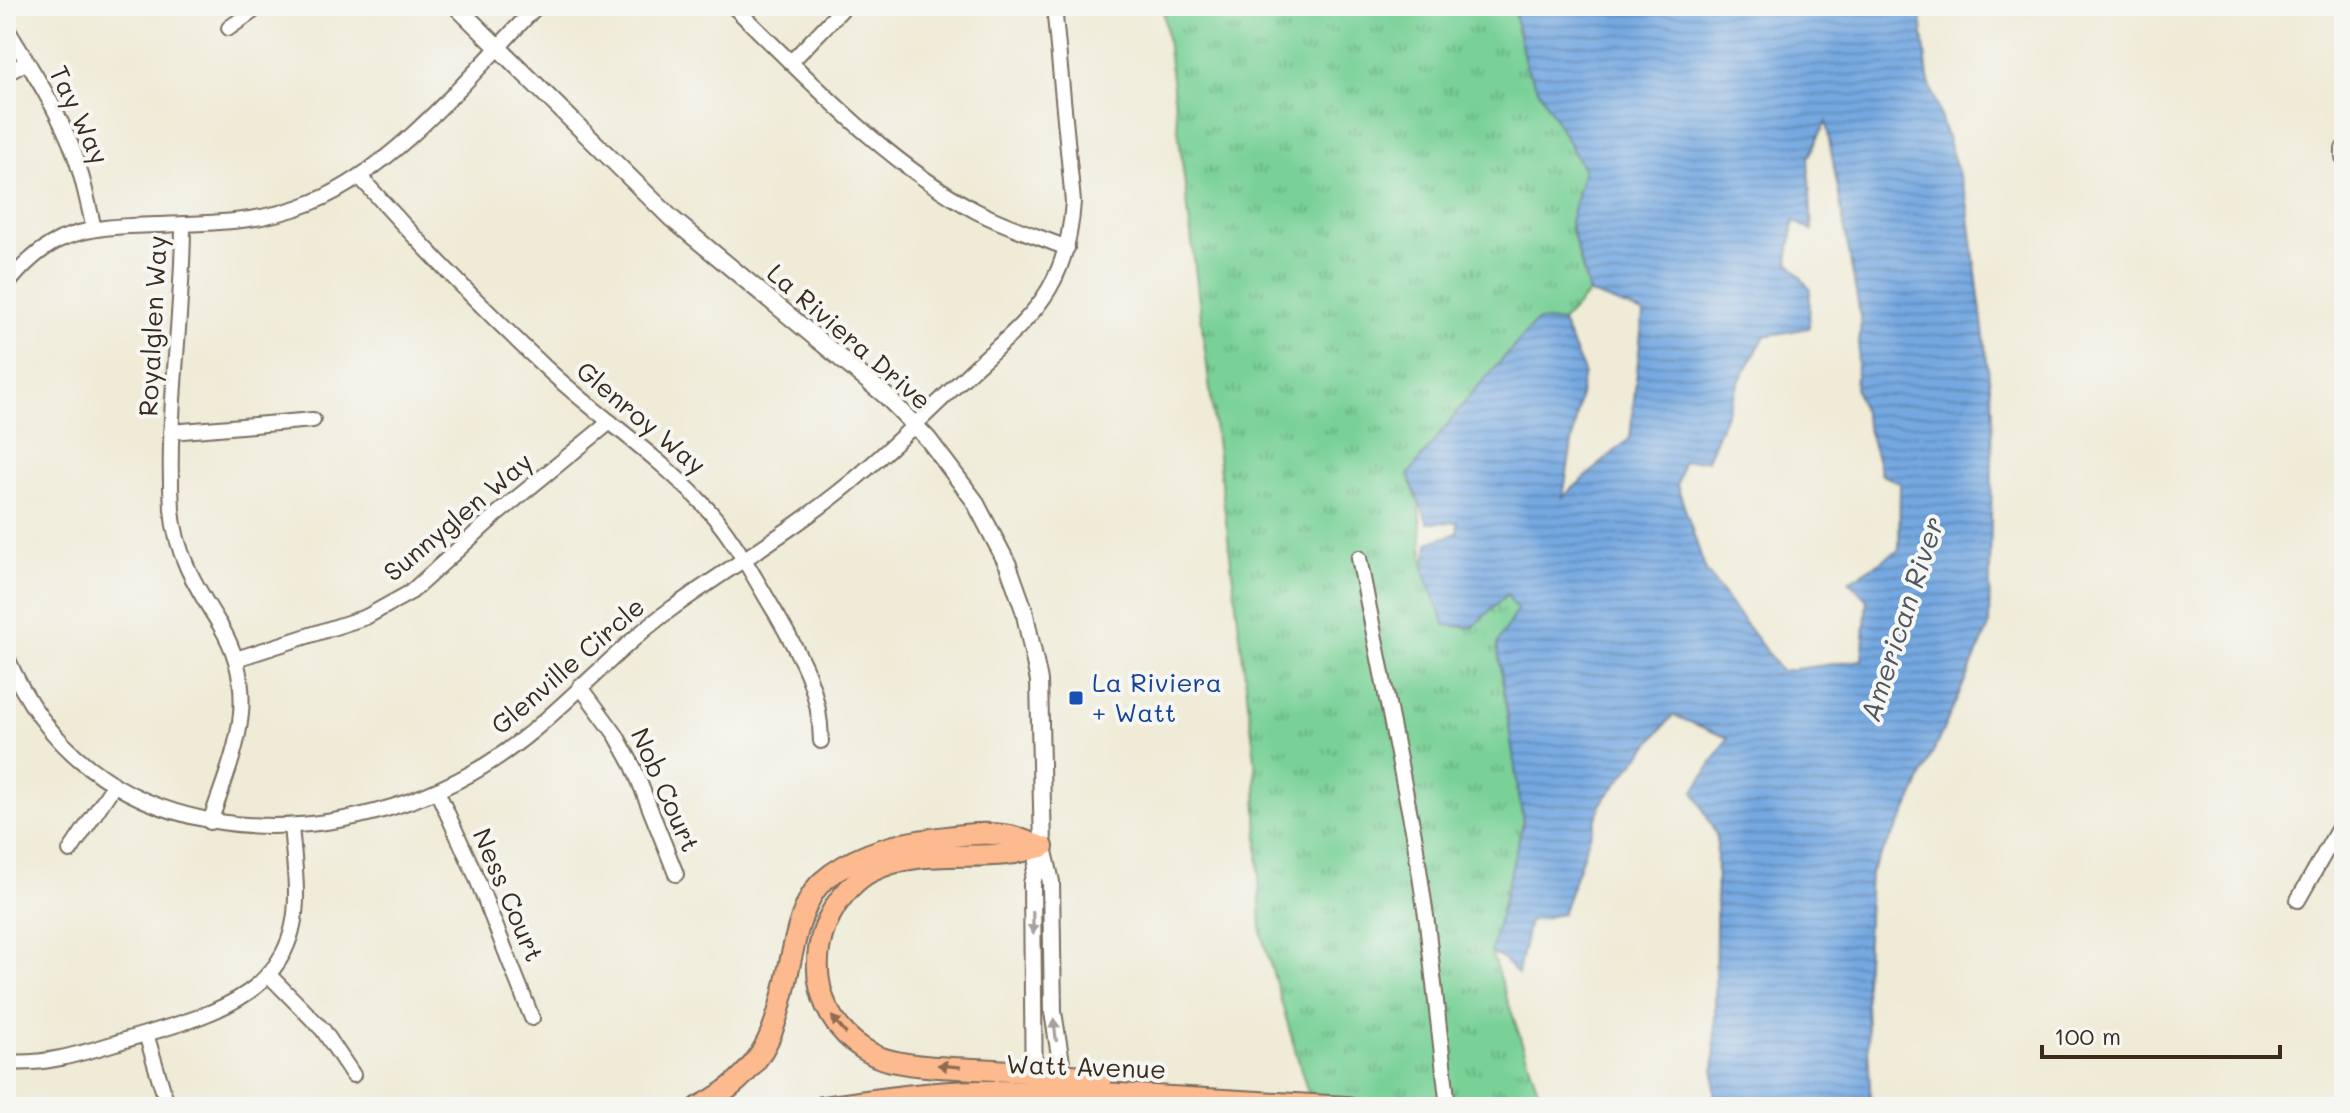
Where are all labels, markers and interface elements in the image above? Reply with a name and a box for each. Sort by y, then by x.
street label: Tay Way [42,60,118,169]
street label: Royalglen Way [130,234,174,417]
street label: La Riviera Drive [760,256,939,417]
street label: Glenroy Way [570,353,714,481]
street label: Sunnyglen Way [376,444,539,588]
water label: American River [1851,512,1951,725]
street label: Glenville Circle [483,589,651,741]
place label: La Riviera + Watt [1092,665,1222,729]
marker: La Riviera + Watt [1067,689,1085,707]
street label: Nob Court [624,722,708,857]
street label: Ness Court [466,823,552,966]
one-way arrow [1027,911,1039,936]
scale bar [2042,1009,2280,1059]
one-way arrow [831,1015,847,1035]
one-way arrow [1048,1017,1061,1042]
text: 100 m [2054,1020,2121,1051]
street label: Watt Avenue [1005,1046,1167,1086]
one-way arrow [936,1060,961,1073]

